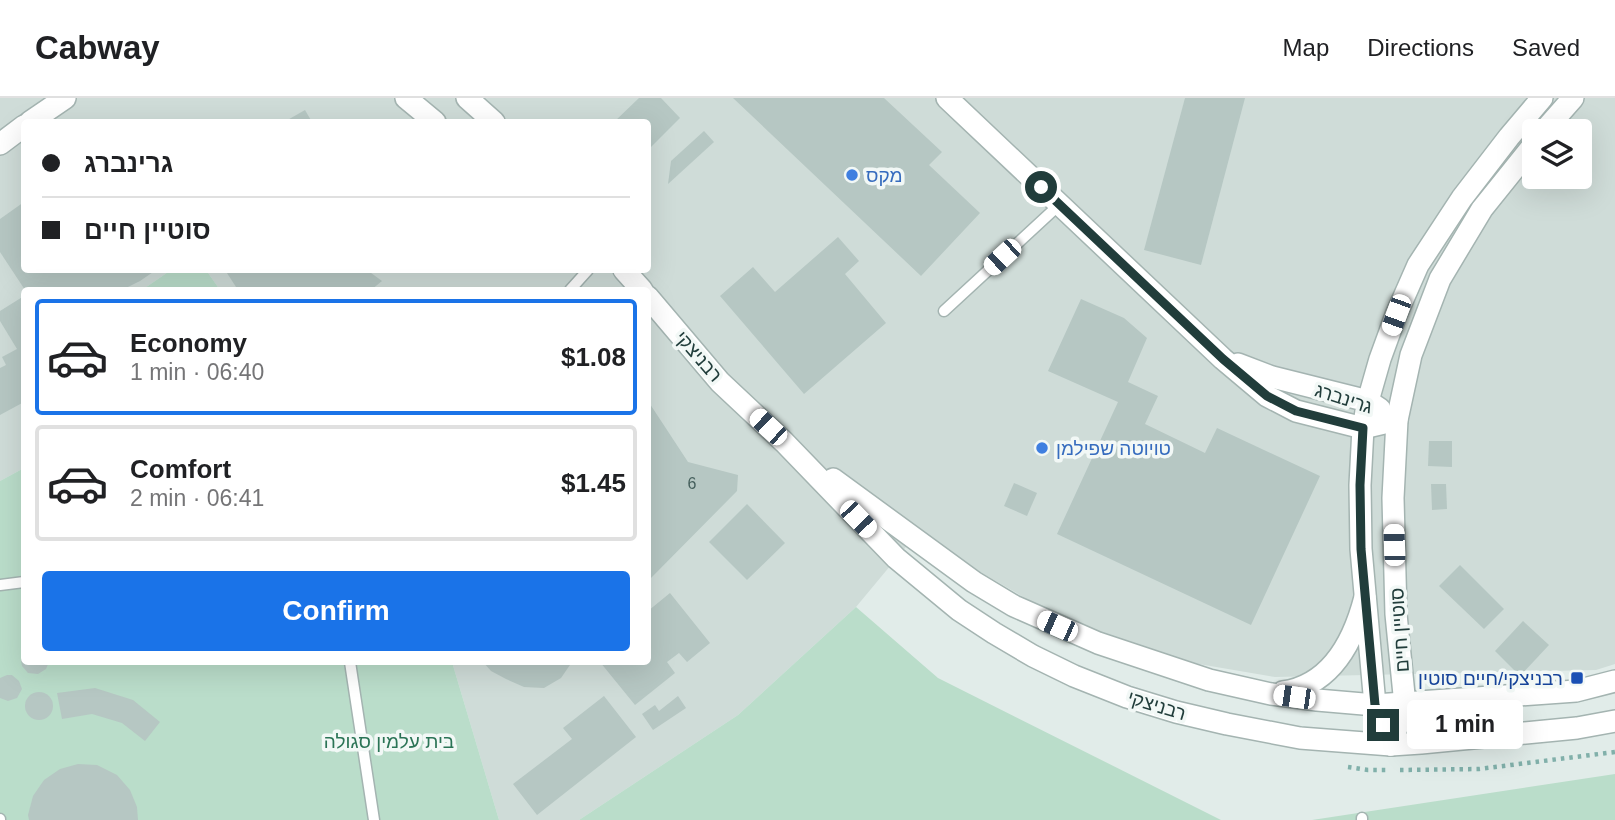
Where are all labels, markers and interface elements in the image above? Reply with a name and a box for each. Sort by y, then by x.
text: Cabway [35,29,160,66]
text: Map [1283,34,1329,61]
text: Directions [1367,34,1474,61]
text: Saved [1512,34,1580,61]
map controls [1522,119,1592,189]
button: layers [1522,119,1592,189]
text: גרינברג [84,148,173,178]
place label: מקס [866,165,903,186]
marker: מקס [844,167,860,183]
route start [1025,171,1057,203]
text: סוטיין חיים [84,215,211,245]
car [980,235,1025,279]
car [1379,292,1414,338]
icon: car [46,326,109,389]
street label: רבניצקי [671,327,726,386]
text: Economy [130,328,247,358]
text: $1.08 [561,342,626,372]
text: 1 min · 06:40 [130,359,264,385]
street label: גרינברג [1312,379,1375,418]
car [746,405,791,449]
place label: טויוטה שפילמן [1056,438,1171,459]
marker: טויוטה שפילמן [1034,440,1050,456]
icon: car [46,452,109,515]
text: Comfort [130,454,231,484]
text: $1.45 [561,468,626,498]
house number: 6 [688,475,697,492]
text: 2 min · 06:41 [130,485,264,511]
car [836,497,881,541]
car [1383,524,1406,566]
button: Confirm [42,571,630,651]
street label: סוטיין חיים [1386,587,1413,673]
car [1034,608,1081,644]
place label: רבניצקי/חיים סוטין [1418,668,1563,689]
marker: רבניצקי/חיים סוטין [1569,670,1585,686]
car [1272,684,1317,710]
street label: רבניצקי [1125,687,1189,724]
callout: 1 min [1408,700,1523,750]
route end [1367,709,1399,741]
text: 1 min [1435,711,1495,737]
park label: בית עלמין סגולה [324,731,454,752]

